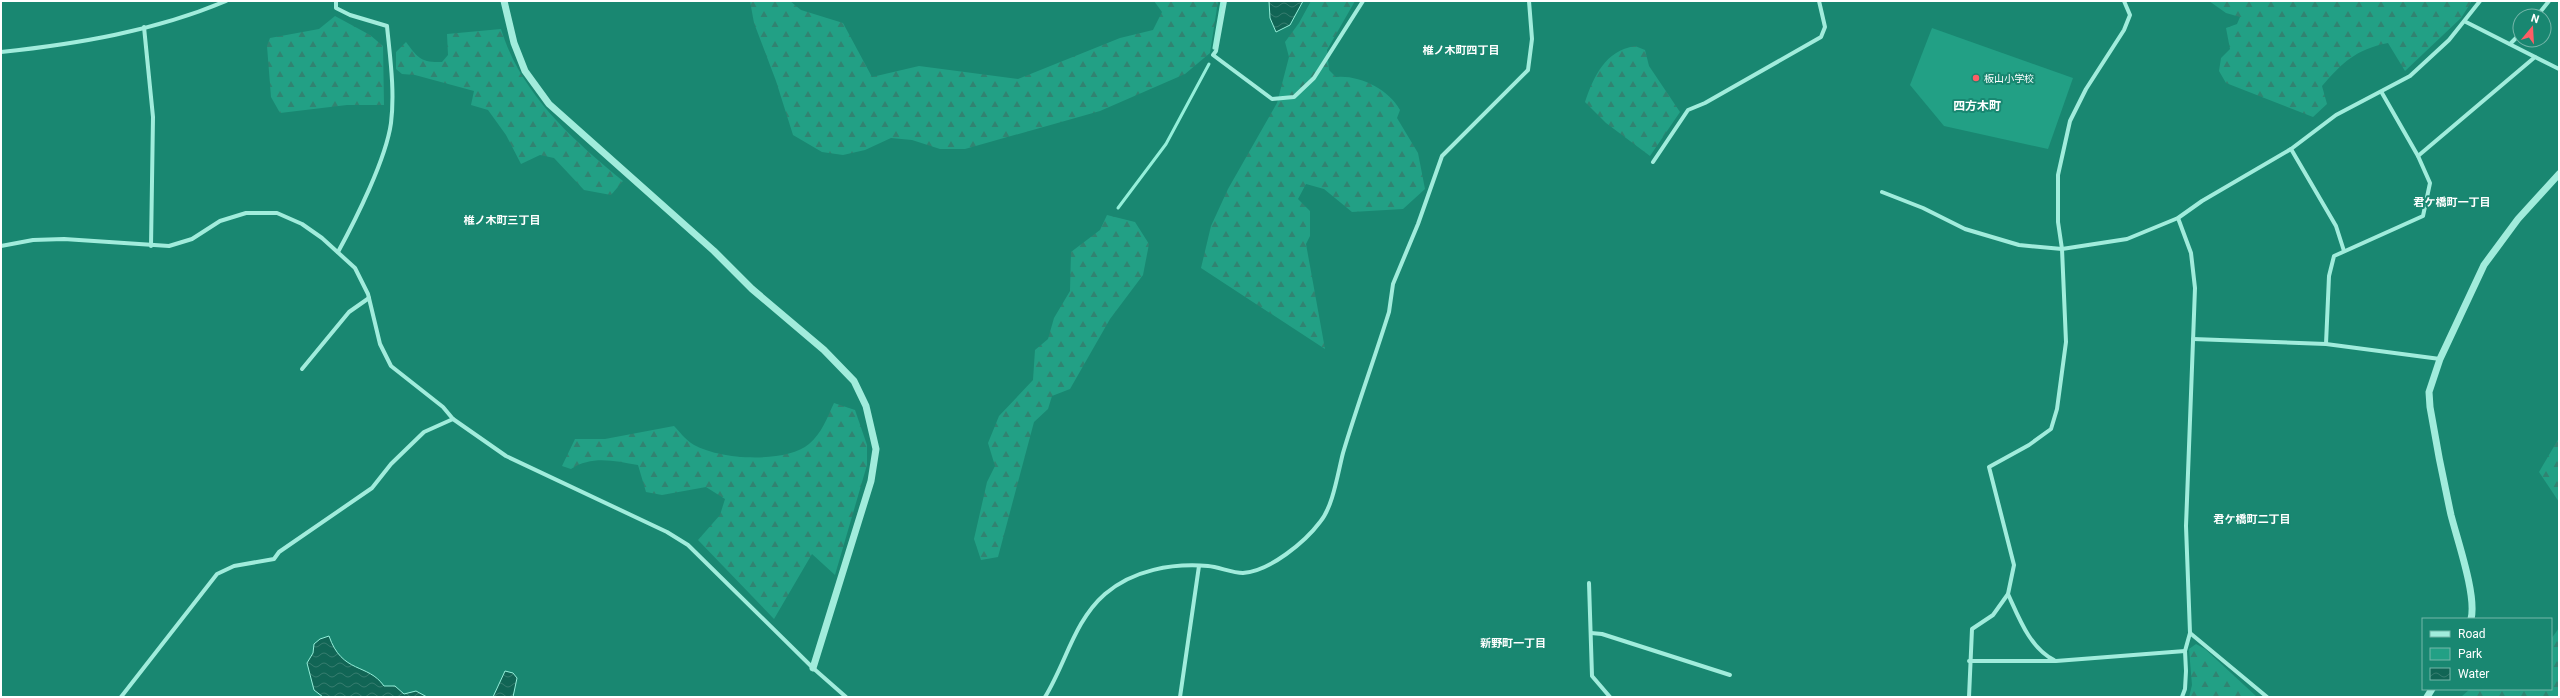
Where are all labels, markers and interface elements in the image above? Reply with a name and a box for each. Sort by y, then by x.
north arrow [2512,8,2552,48]
text: N [2529,12,2541,26]
district label: 椎ノ木町四丁目 [1423,44,1500,57]
marker: 板山小学校 [1971,73,1981,83]
place label: 板山小学校 [1984,73,2034,84]
district label: 四方木町 [1953,99,2001,113]
district label: 君ケ橋町一丁目 [2414,196,2491,209]
district label: 椎ノ木町三丁目 [464,214,541,227]
district label: 君ケ橋町二丁目 [2214,513,2291,526]
legend [2422,618,2552,690]
text: Road [2458,627,2486,641]
district label: 新野町一丁目 [1480,637,1546,650]
text: Park [2458,647,2483,661]
text: Water [2458,667,2489,681]

